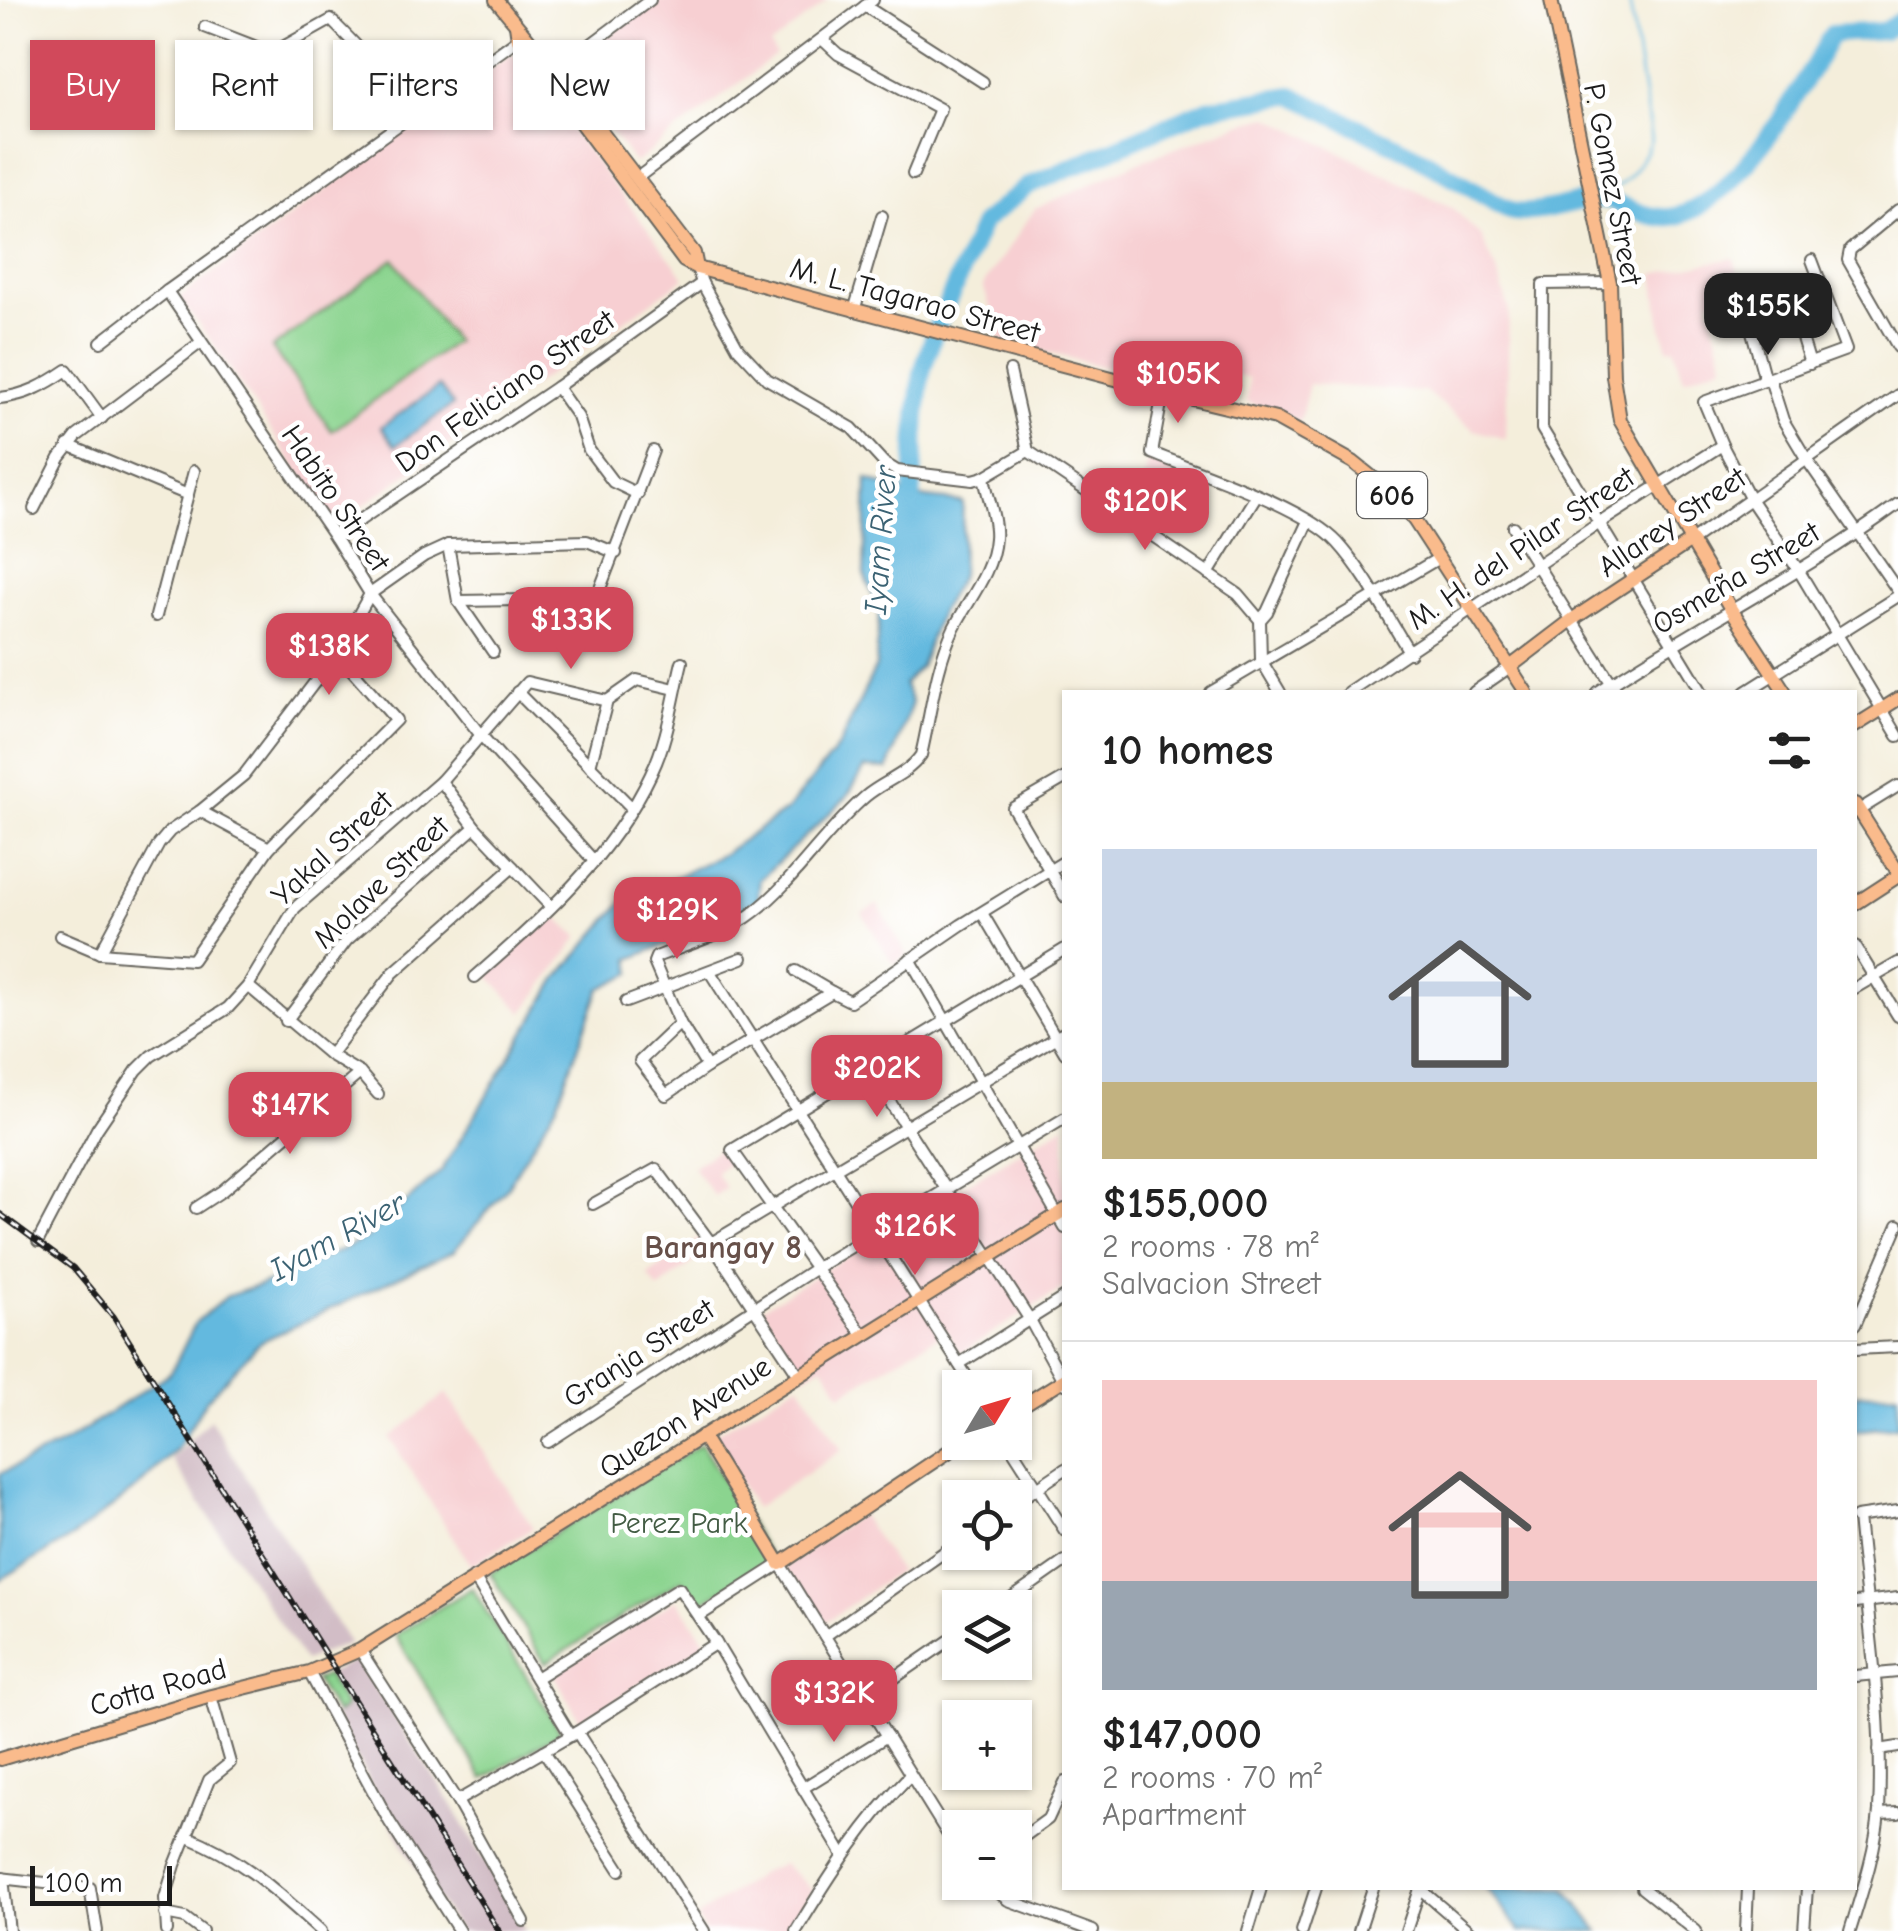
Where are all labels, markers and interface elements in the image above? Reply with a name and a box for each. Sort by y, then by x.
chip: Buy [30,40,155,130]
chip: Rent [175,40,313,130]
chip: Filters [333,40,493,130]
chip: New [513,40,645,130]
street label: P. Gomez Street [1576,80,1649,289]
street label: M. L. Tagarao Street [786,250,1045,351]
pin: $155K [1698,273,1838,358]
text: $155K [1726,287,1810,324]
street label: Don Feliciano Street [389,302,623,480]
pin: $105K [1108,341,1248,426]
text: $105K [1135,355,1221,392]
street label: Habito Street [274,419,398,579]
street label: M. H. del Pilar Street [1401,459,1643,637]
street label: Allarey Street [1592,459,1754,585]
water label: Iyam River [857,463,904,617]
pin: $120K [1075,468,1215,553]
road number: 606 [1357,472,1427,518]
text: $120K [1103,482,1187,519]
street label: Osmeña Street [1646,514,1827,642]
pin: $133K [501,587,641,672]
text: $133K [530,601,612,638]
pin: $138K [259,613,399,698]
text: $138K [288,627,370,664]
icon: filters [1762,723,1817,778]
text: 10 homes [1102,726,1273,775]
street label: Yakal Street [265,783,401,913]
street label: Molave Street [306,808,458,956]
pin: $129K [607,877,747,962]
text: $129K [636,891,718,928]
icon: home [1370,914,1550,1094]
pin: $202K [807,1035,947,1120]
text: $202K [833,1049,921,1086]
pin: $147K [220,1072,360,1157]
text: $147K [251,1086,329,1123]
text: $155,000 [1102,1179,1269,1228]
water label: Iyam River [262,1184,412,1289]
pin: $126K [845,1193,985,1278]
text: $126K [874,1207,956,1244]
text: 2 rooms · 78 m² [1102,1228,1319,1265]
district label: Barangay 8 [644,1229,802,1266]
text: Salvacion Street [1102,1265,1321,1302]
street label: Granja Street [557,1291,722,1415]
street label: Quezon Avenue [593,1349,778,1486]
north arrow [942,1370,1032,1460]
map controls [942,1370,1032,1900]
icon: home [1370,1445,1550,1625]
button: locate [942,1480,1032,1570]
park label: Perez Park [610,1506,748,1541]
button: layers [942,1590,1032,1680]
street label: Cotta Road [86,1651,231,1724]
pin: $132K [764,1660,904,1745]
text: $132K [793,1674,875,1711]
button: + [942,1700,1032,1790]
text: $147,000 [1102,1710,1262,1759]
text: 2 rooms · 70 m² [1102,1759,1322,1796]
text: Apartment [1102,1796,1245,1833]
button: − [942,1810,1032,1900]
scale bar [30,1861,172,1906]
text: 100 m [45,1867,123,1899]

